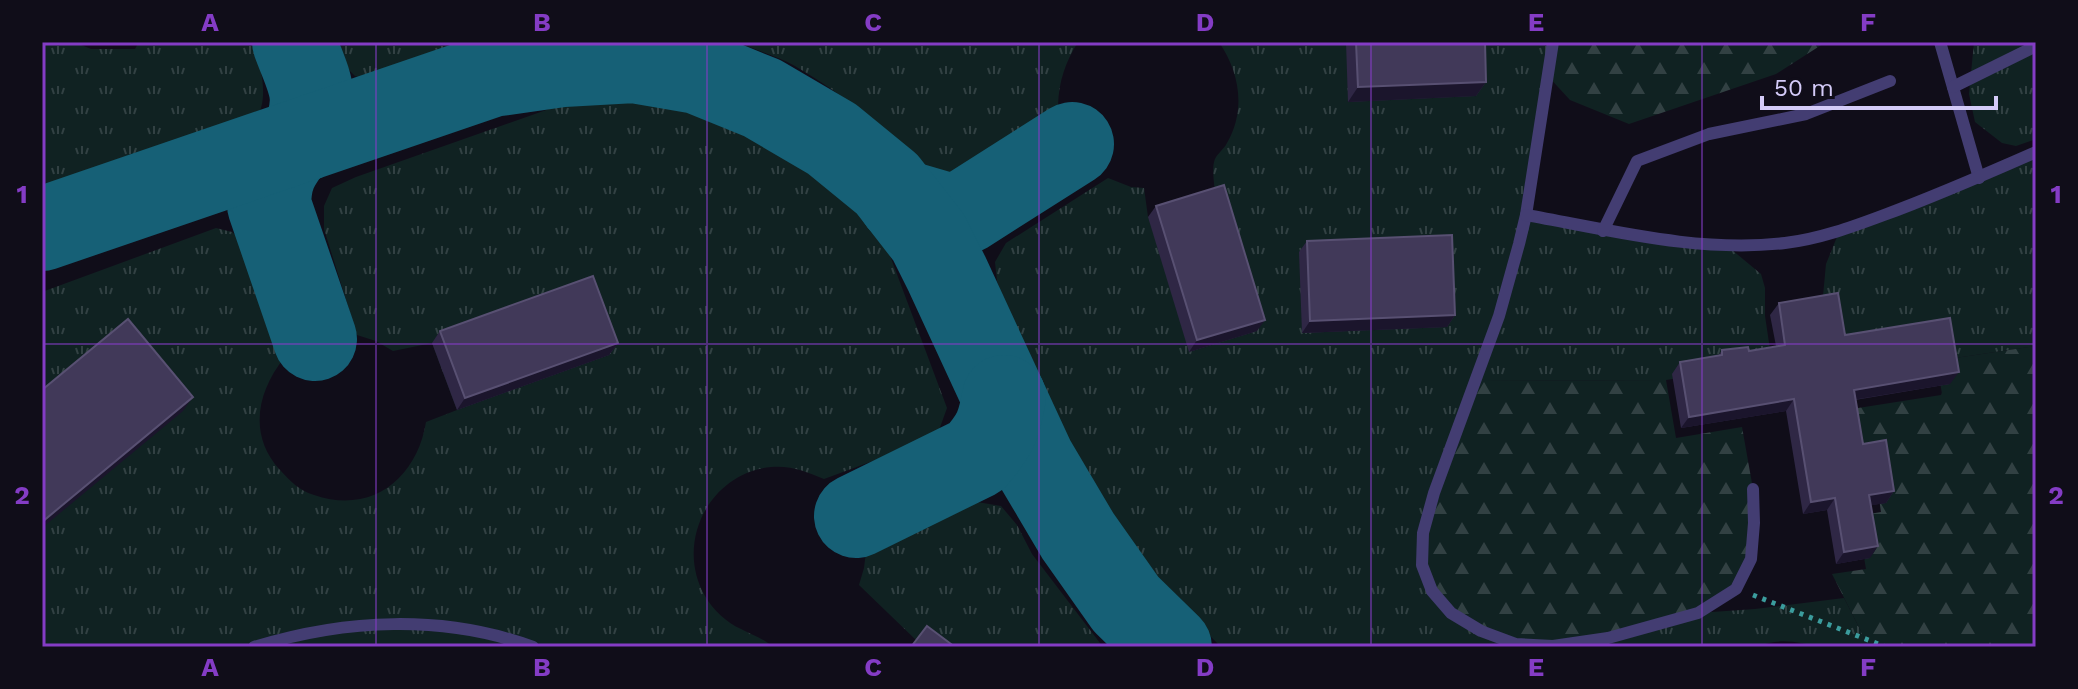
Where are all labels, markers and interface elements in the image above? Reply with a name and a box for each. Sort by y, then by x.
text: A [201,7,219,37]
text: B [533,7,551,37]
text: C [864,7,882,37]
text: D [1196,7,1214,37]
text: E [1528,7,1544,37]
text: F [1860,7,1876,37]
scale bar [1762,60,1996,110]
text: 50 m [1774,74,1834,102]
text: 1 [16,179,28,209]
text: 1 [2050,179,2062,209]
text: 2 [14,480,30,510]
text: 2 [2048,480,2064,510]
text: A [201,652,219,682]
text: B [533,652,551,682]
text: C [864,652,882,682]
text: D [1196,652,1214,682]
text: E [1528,652,1544,682]
text: F [1860,652,1876,682]

